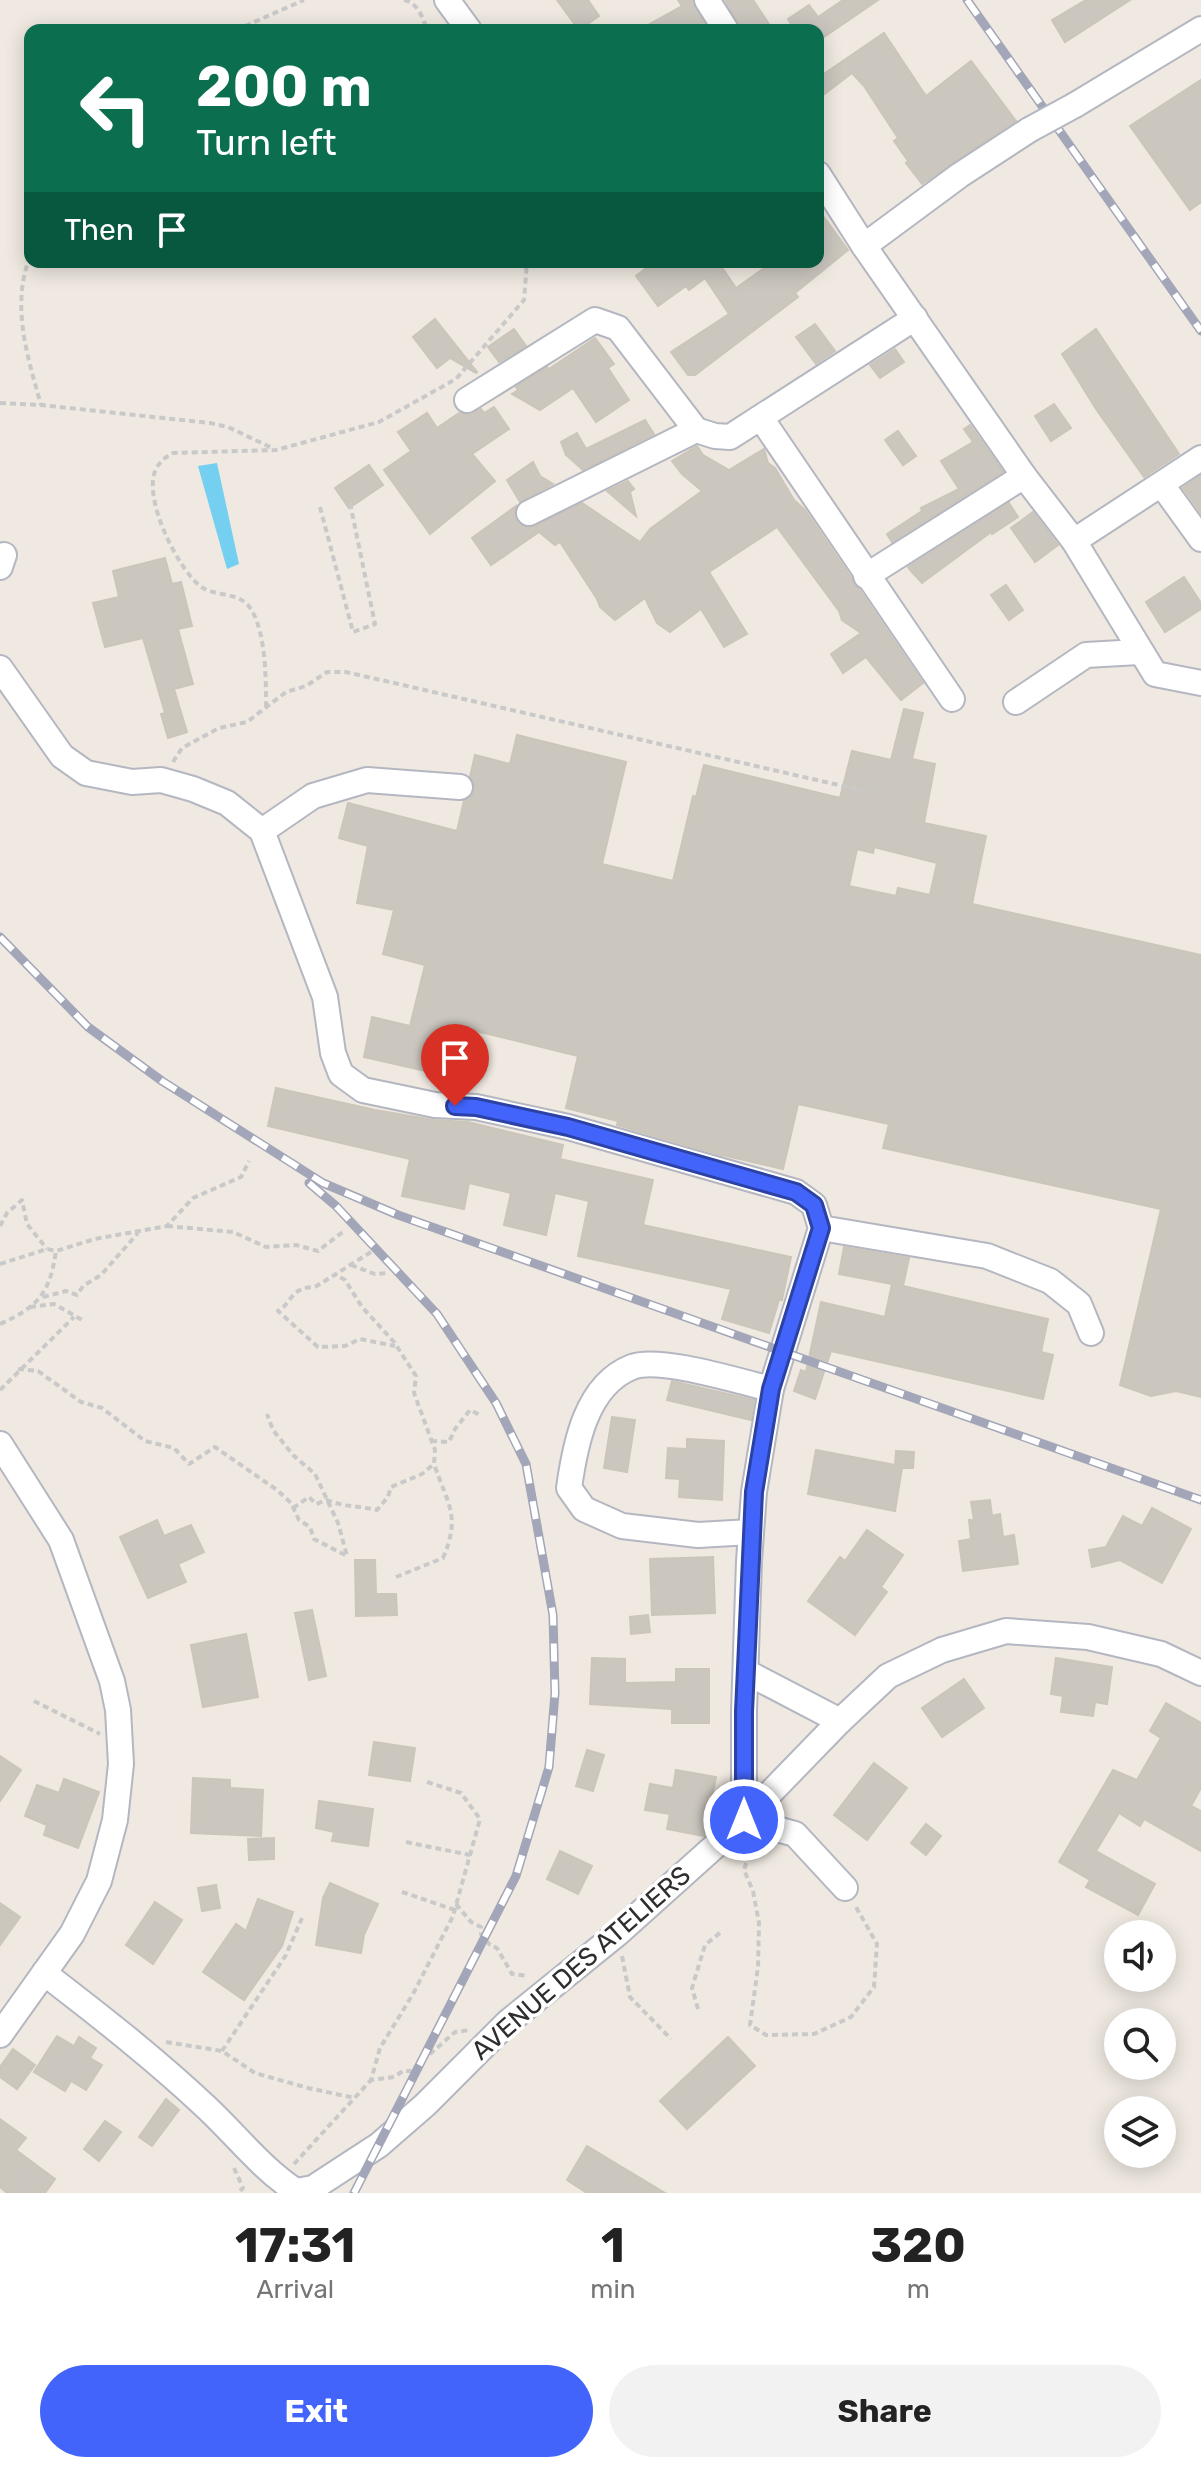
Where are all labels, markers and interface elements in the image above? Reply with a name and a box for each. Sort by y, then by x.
text: 200 m [196,54,372,120]
icon: left [64,56,168,160]
text: Turn left [196,121,337,164]
icon: arrive [150,208,194,252]
text: Then [64,212,134,248]
pin [421,1024,489,1106]
icon: arrive [433,1036,477,1080]
position arrow [702,1778,786,1862]
street label: AVENUE DES ATELIERS [465,1859,697,2067]
map controls [1104,1920,1176,2168]
button: sound [1104,1920,1176,1992]
button: search [1104,2008,1176,2080]
button: layers [1104,2096,1176,2168]
text: 17:31 [235,2217,355,2274]
text: 1 [601,2217,625,2274]
text: 320 [870,2217,966,2274]
text: Arrival [256,2274,334,2305]
text: min [590,2274,635,2305]
text: m [907,2274,930,2305]
button: Exit [40,2365,593,2457]
button: Share [609,2365,1161,2457]

